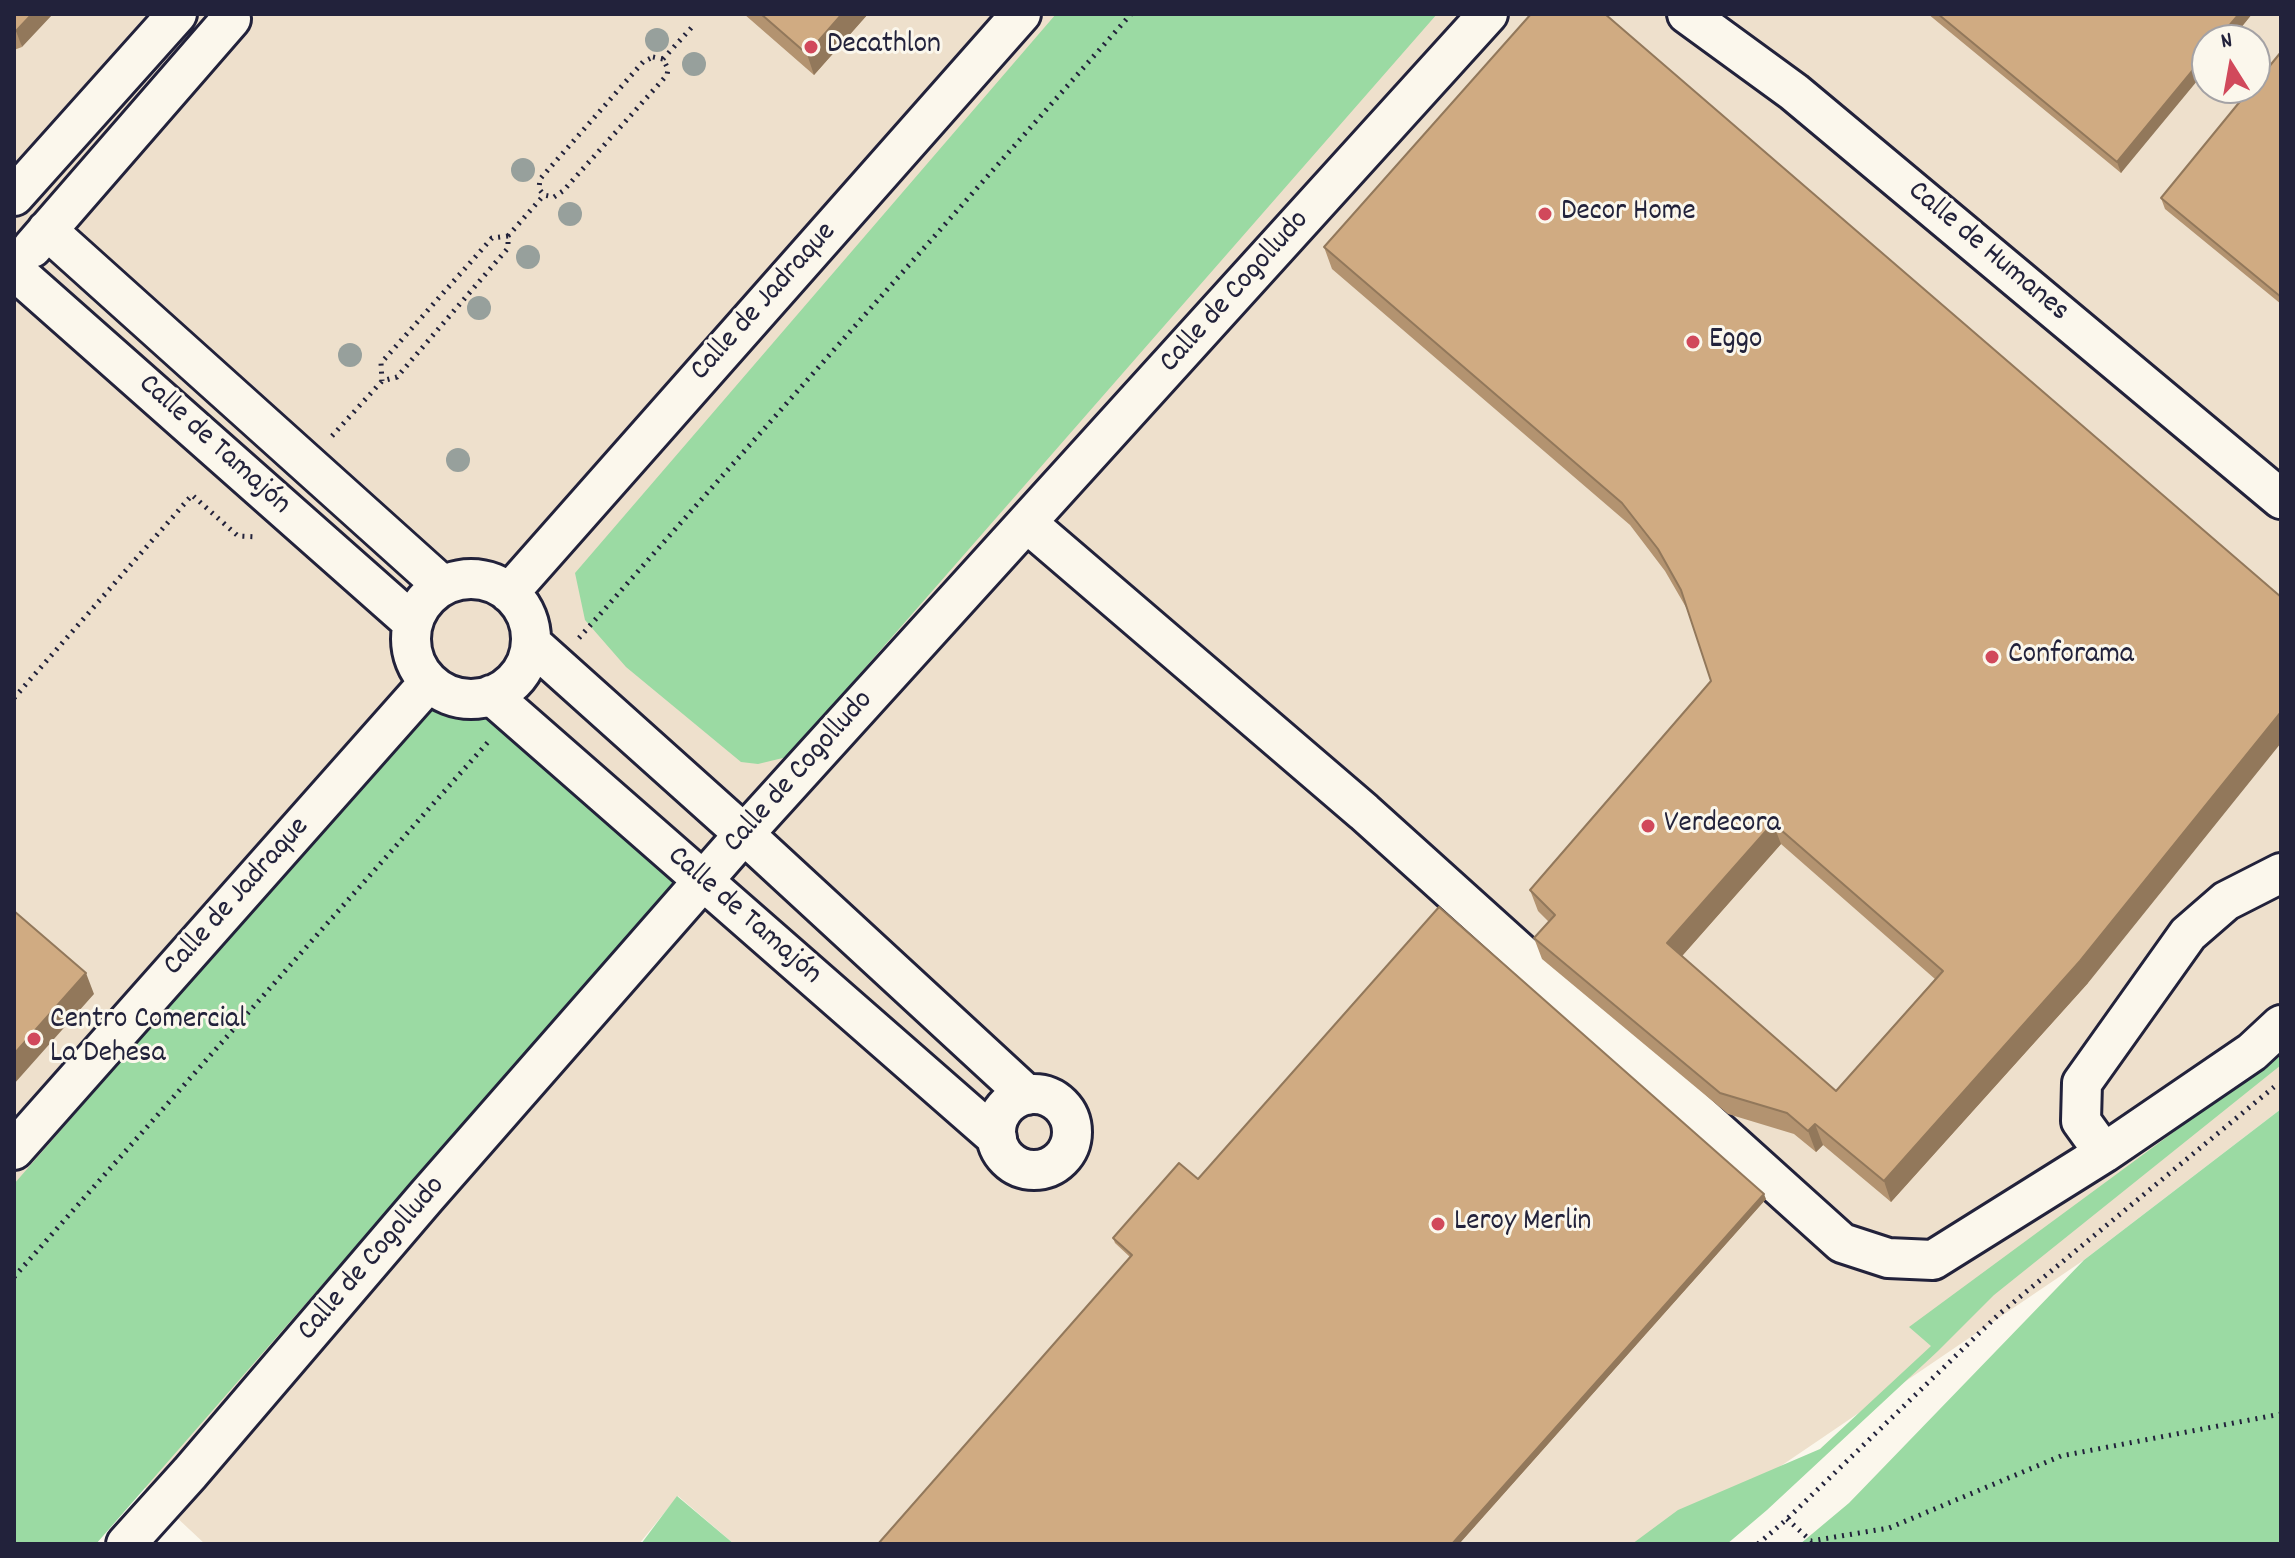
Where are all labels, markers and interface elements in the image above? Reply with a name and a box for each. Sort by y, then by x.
north arrow [2191,24,2271,104]
text: N [2218,26,2235,58]
place label: Decathlon [827,29,941,65]
marker: Decathlon [802,38,820,56]
street label: Calle de Humanes [1899,175,2075,331]
place label: Decor Home [1561,196,1696,232]
street label: Calle de Cogolludo [1153,204,1319,382]
marker: Decor Home [1536,205,1554,223]
street label: Calle de Jadraque [684,216,846,390]
place label: Eggo [1709,324,1762,360]
marker: Eggo [1684,333,1702,351]
street label: Calle de Tamajón [129,368,297,524]
place label: Conforama [2008,639,2134,675]
marker: Conforama [1983,648,2001,666]
street label: Calle de Cogolludo [717,684,883,862]
place label: Verdecora [1664,808,1781,844]
street label: Calle de Jadraque [157,811,319,985]
marker: Verdecora [1639,817,1657,835]
street label: Calle de Tamajón [658,840,828,994]
place label: Centro Comercial La Dehesa [50,1004,246,1074]
marker: Centro Comercial La Dehesa [25,1030,43,1048]
street label: Calle de Cogolludo [292,1170,454,1350]
place label: Leroy Merlin [1454,1206,1591,1242]
marker: Leroy Merlin [1429,1215,1447,1233]

